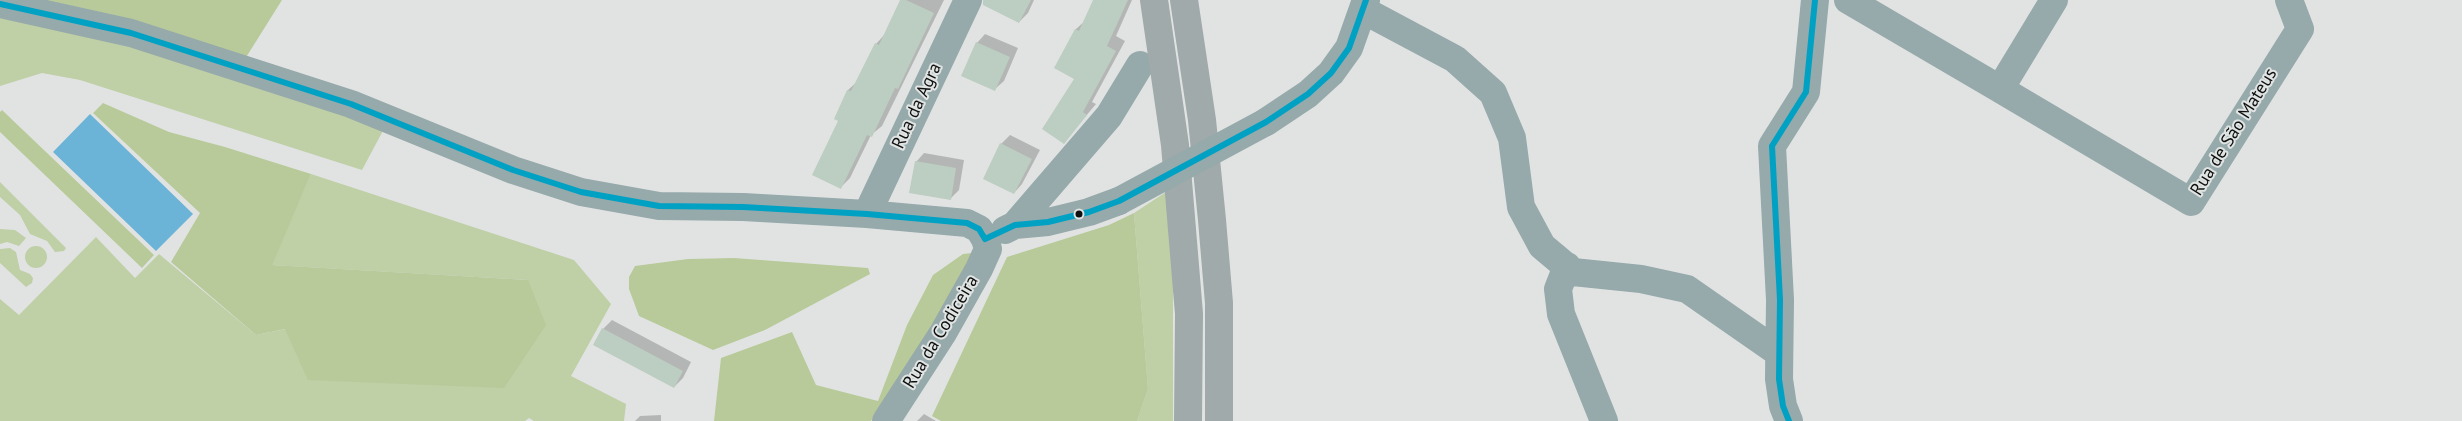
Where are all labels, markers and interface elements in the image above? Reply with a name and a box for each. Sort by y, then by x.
street label: Rua da Agra [888,60,946,152]
street label: Rua de São Mateus [2186,64,2282,200]
unlabelled marker [1074,209,1084,219]
street label: Rua da Codiceira [899,272,983,392]

